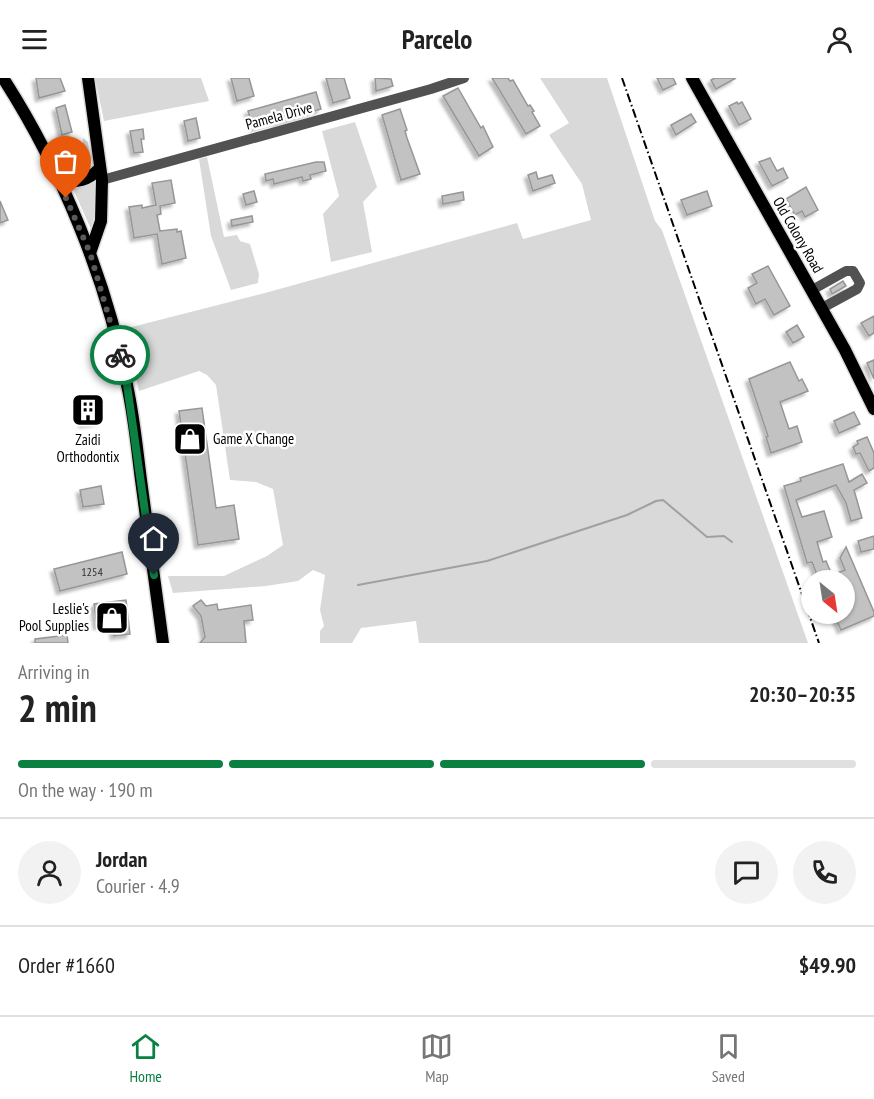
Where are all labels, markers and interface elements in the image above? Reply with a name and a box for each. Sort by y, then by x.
text: Parcelo [402,22,472,56]
icon: menu [18,23,51,56]
icon: person [823,23,856,56]
street label: Pamela Drive [243,98,314,134]
pin [40,136,91,198]
icon: bag [49,145,82,178]
street label: Old Colony Road [769,193,828,276]
courier [90,325,150,385]
icon: bike [104,339,137,372]
building icon: Zaidi Orthodontix [70,392,106,428]
shop icon: Game X Change [172,421,208,457]
place label: Game X Change [213,429,294,448]
place label: Zaidi Orthodontix [56,430,120,466]
pin [128,513,179,575]
icon: home [137,522,170,555]
house number: 1254 [81,564,103,579]
north arrow [801,570,855,624]
map controls [801,570,855,624]
place label: Leslie's Pool Supplies [19,599,89,635]
shop icon: Leslie's Pool Supplies [94,600,130,636]
text: Arriving in [18,659,90,685]
text: 20:30–20:35 [749,680,856,708]
text: 2 min [18,682,97,733]
text: On the way · 190 m [18,777,153,803]
button: person [18,841,81,904]
button: chat [715,841,778,904]
button: phone [793,841,856,904]
text: Jordan [96,845,147,873]
text: Courier · 4.9 [96,873,180,899]
text: Order #1660 [18,951,115,979]
text: $49.90 [799,951,856,979]
tab: Home [129,1030,162,1086]
tab: Map [420,1030,453,1086]
tab: Saved [712,1030,745,1086]

